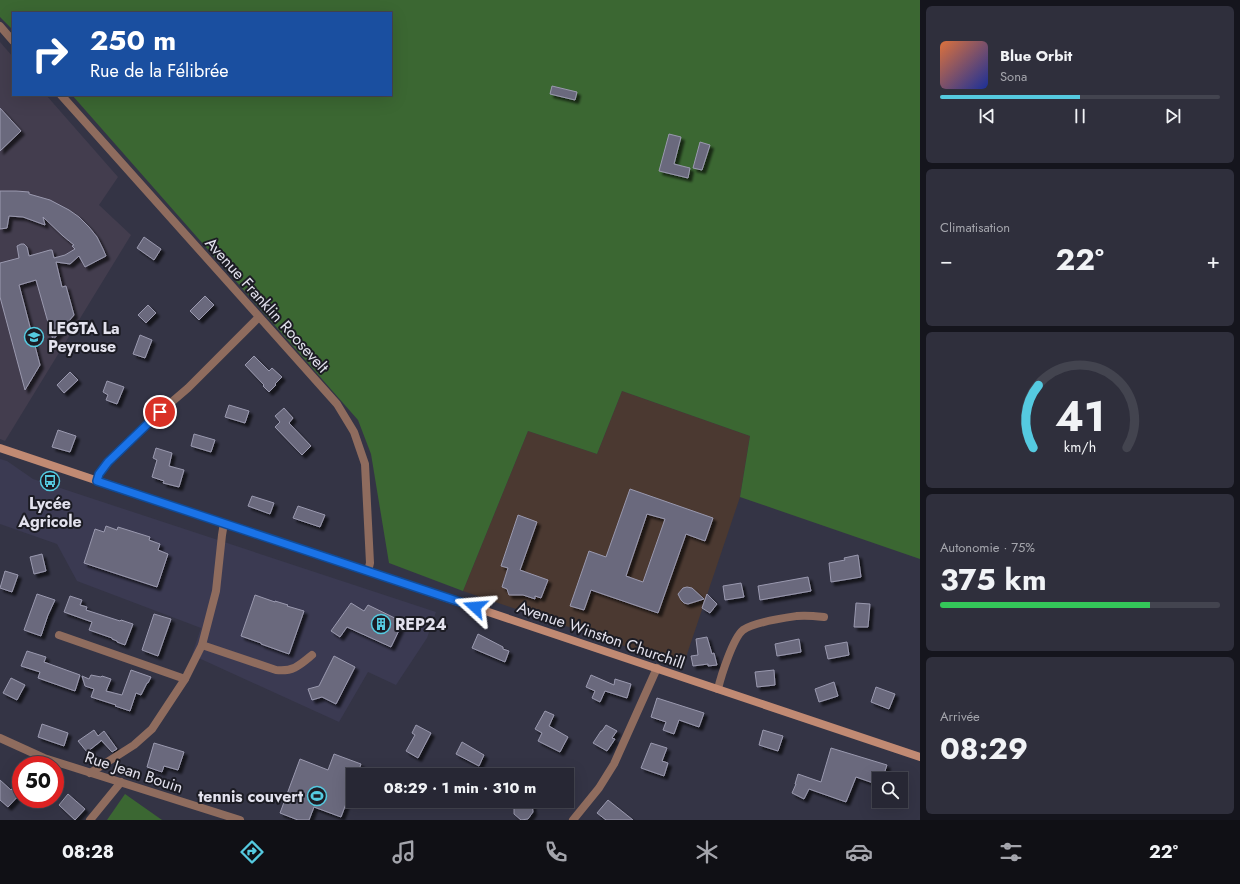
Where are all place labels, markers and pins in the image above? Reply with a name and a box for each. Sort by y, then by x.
place label: LEGTA La Peyrouse [48,317,120,358]
school or university icon: LEGTA La Peyrouse [23,326,45,348]
pin [143,395,177,429]
bus stop icon: Lycée Agricole [39,470,61,492]
place label: Lycée Agricole [17,492,82,533]
building icon: REP24 [370,613,392,635]
place label: REP24 [395,613,447,636]
place label: tennis couvert [198,785,304,808]
sports icon: tennis couvert [306,785,328,807]

